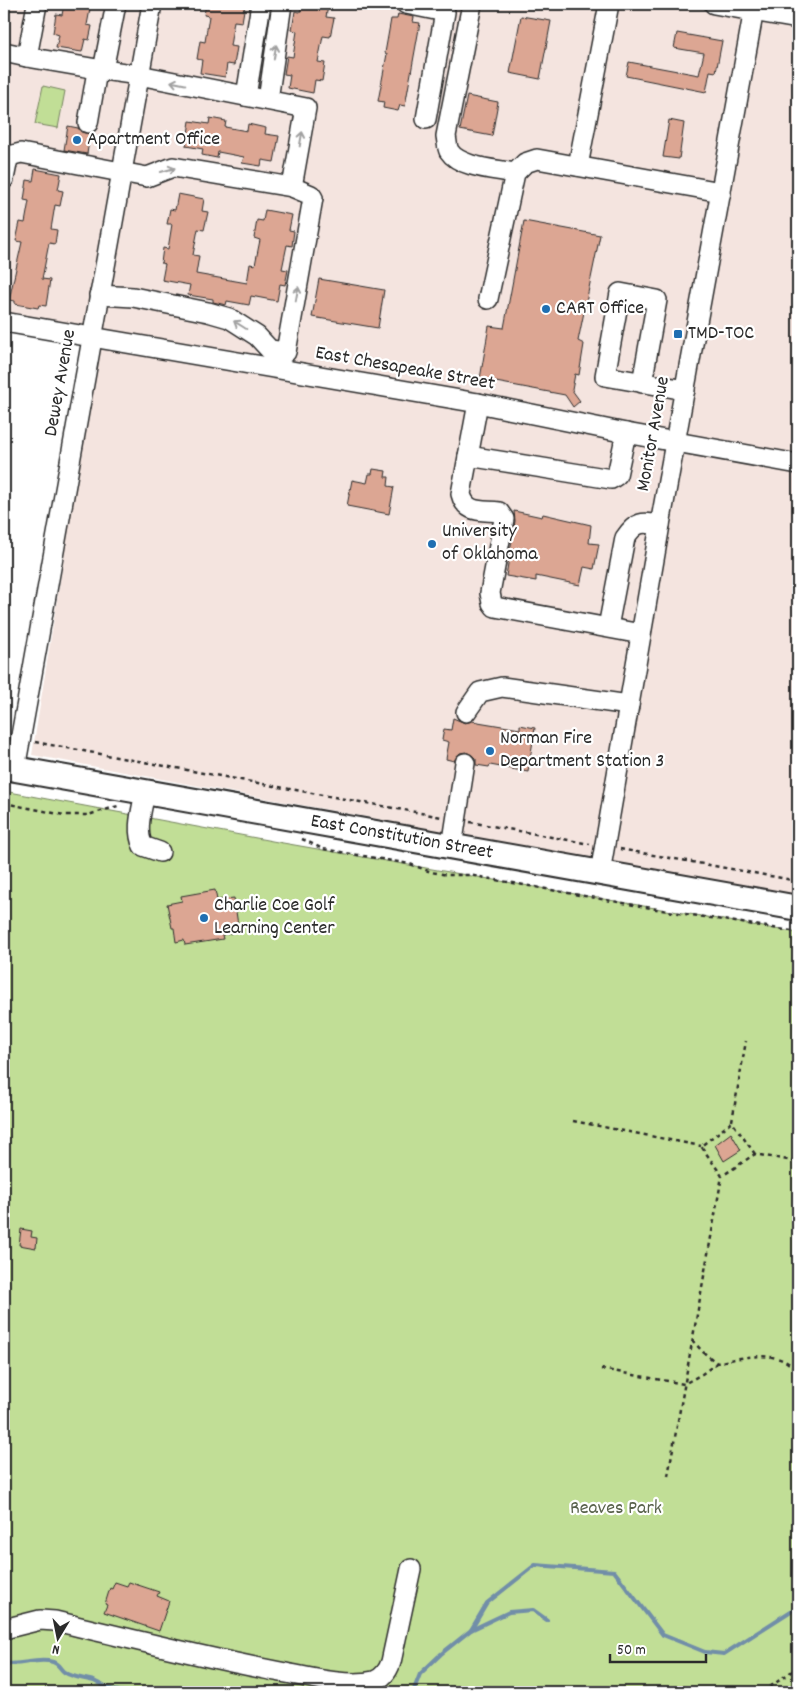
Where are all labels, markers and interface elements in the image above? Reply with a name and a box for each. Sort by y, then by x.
one-way arrow [270,44,280,60]
one-way arrow [170,77,186,87]
place label: Apartment Office [87,126,220,154]
one-way arrow [296,131,306,147]
marker: Apartment Office [71,134,83,146]
one-way arrow [160,165,176,174]
one-way arrow [292,286,302,302]
place label: CART Office [556,295,644,323]
marker: CART Office [540,303,552,315]
one-way arrow [233,320,247,330]
place label: TMD-TOC [688,320,754,348]
street label: Dewey Avenue [38,327,84,439]
marker: TMD-TOC [672,328,684,340]
street label: East Chesapeake Street [313,339,497,399]
street label: Monitor Avenue [630,374,678,494]
place label: University of Oklahoma [442,518,538,569]
marker: University of Oklahoma [426,538,438,550]
place label: Norman Fire Department Station 3 [500,725,664,776]
marker: Norman Fire Department Station 3 [484,745,496,757]
street label: East Constitution Street [308,808,495,868]
place label: Charlie Coe Golf Learning Center [214,892,336,943]
marker: Charlie Coe Golf Learning Center [198,912,210,924]
park label: Reaves Park [570,1495,662,1523]
north arrow [32,1614,82,1664]
scale bar [610,1631,706,1663]
text: N [51,1638,61,1659]
text: 50 m [617,1640,646,1662]

